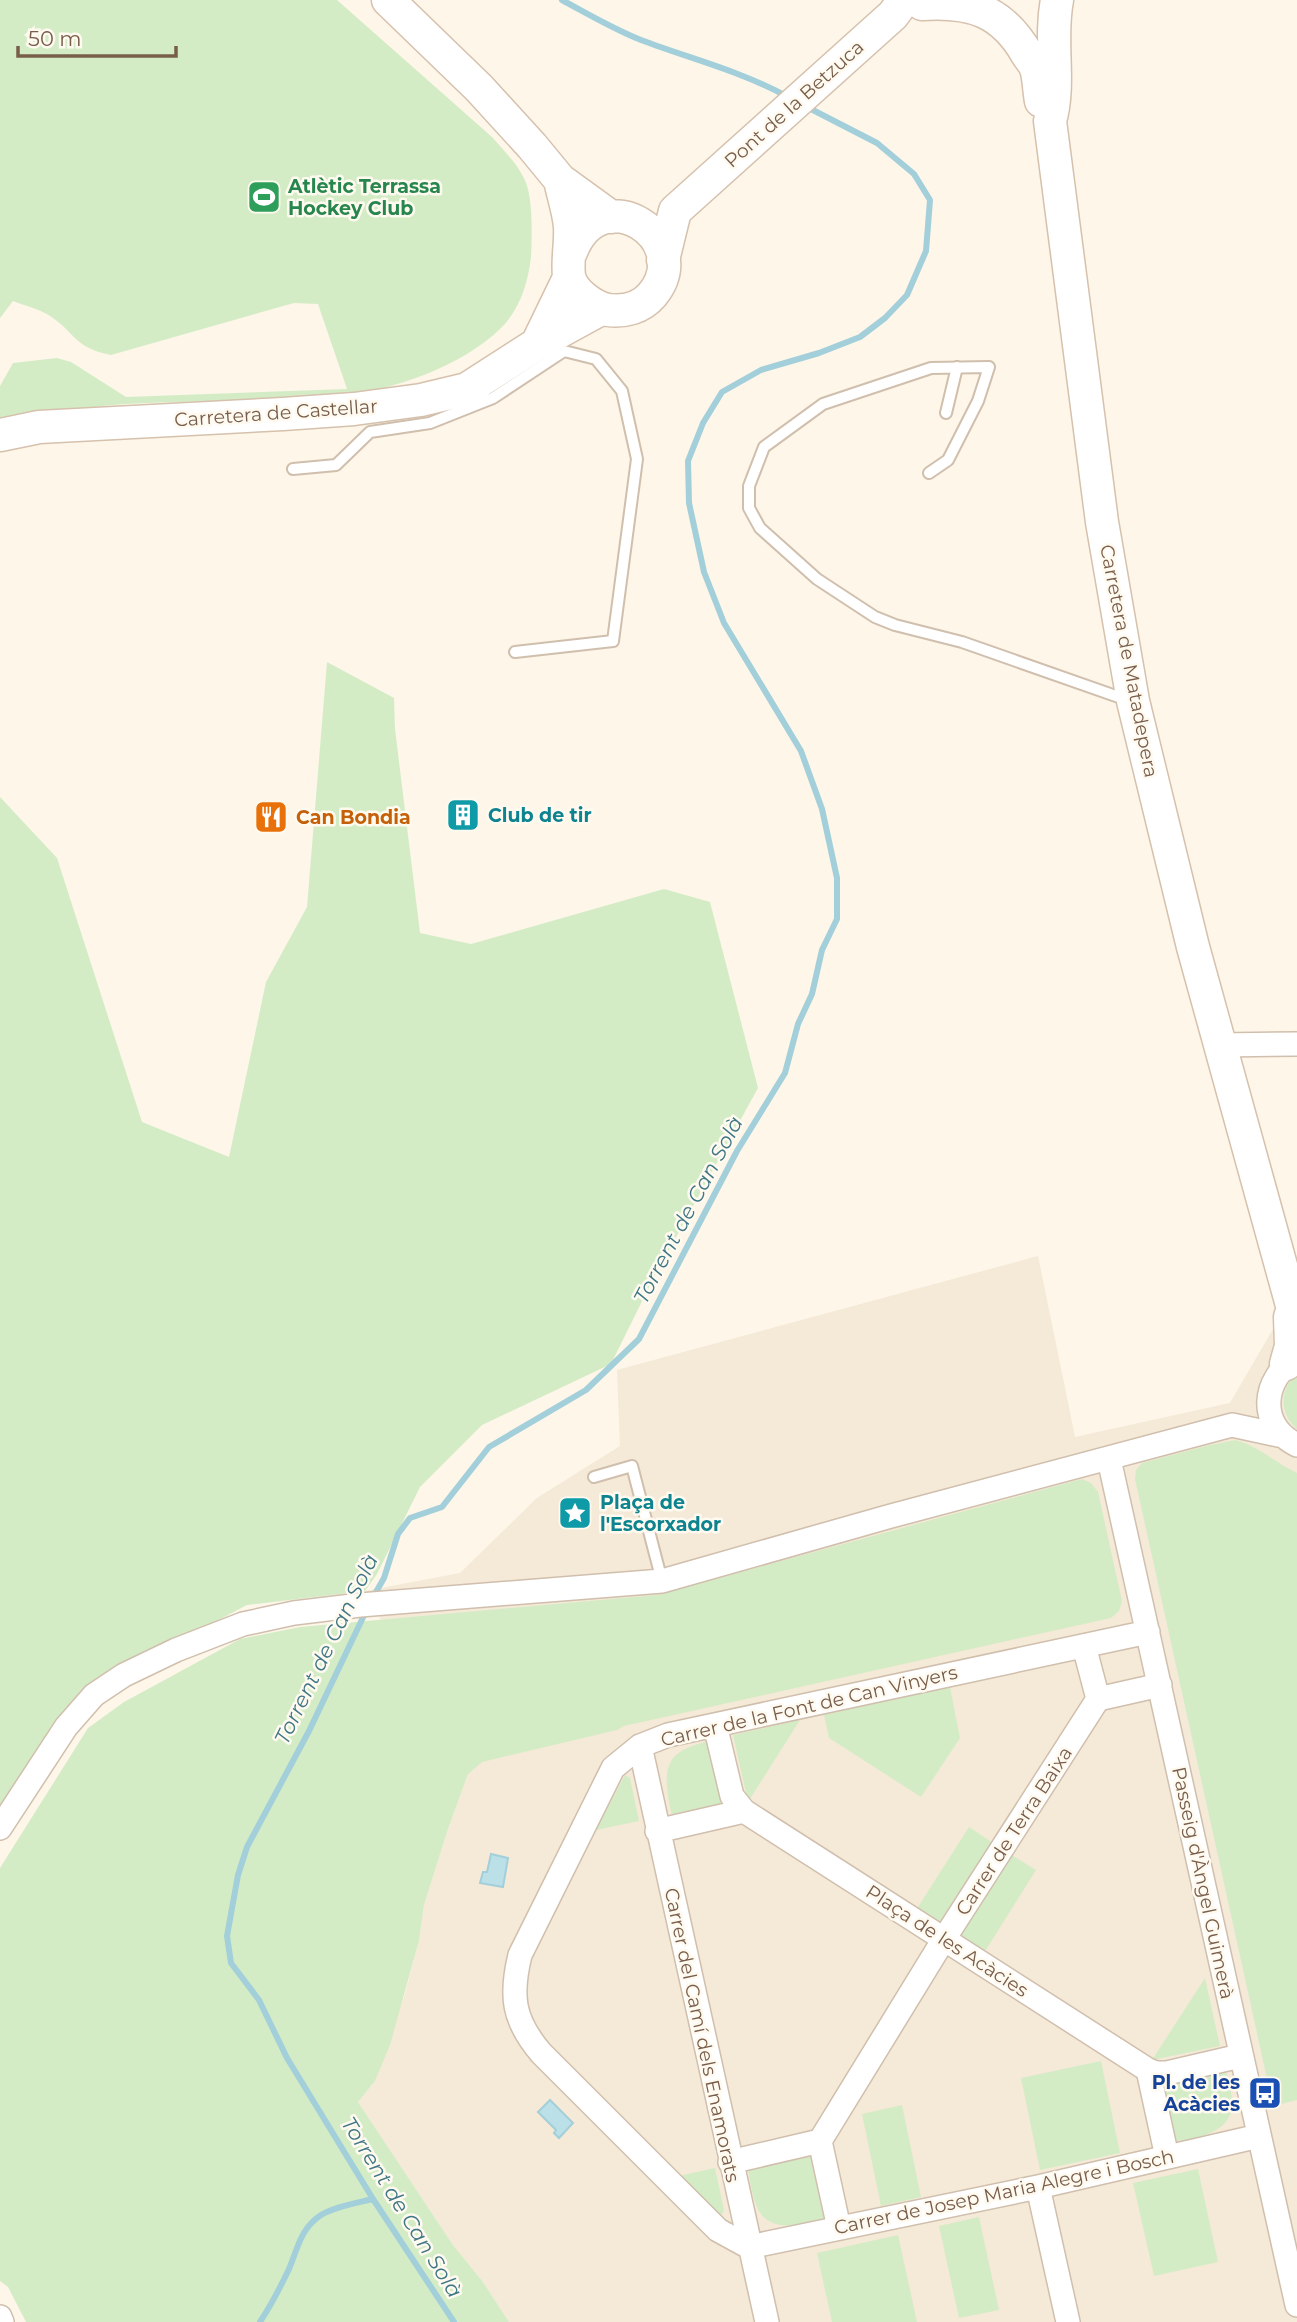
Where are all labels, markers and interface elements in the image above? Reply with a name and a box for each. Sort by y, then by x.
scale bar [18,14,175,58]
text: 50 m [28,26,82,51]
street label: Pont de la Betzuca [720,35,868,173]
place label: Atlètic Terrassa Hockey Club [287,175,441,220]
sports icon: Atlètic Terrassa Hockey Club [245,178,283,216]
street label: Carretera de Castellar [174,394,378,432]
street label: Carretera de Matadepera [1095,543,1163,779]
building icon: Club de tir [444,796,482,834]
restaurant icon: Can Bondia [252,798,290,836]
place label: Club de tir [488,804,592,827]
place label: Can Bondia [296,806,411,829]
water label: Torrent de Can Solà [628,1112,748,1308]
place label: Plaça de l'Escorxador [600,1491,721,1536]
place icon: Plaça de l'Escorxador [556,1494,594,1532]
water label: Torrent de Can Solà [269,1550,383,1748]
street label: Carrer de la Font de Can Vinyers [658,1661,960,1751]
street label: Carrer de Terra Baixa [951,1742,1077,1920]
street label: Passeig d'Àngel Guimerà [1167,1765,1239,2001]
street label: Plaça de les Acàcies [862,1880,1032,2002]
street label: Carrer del Camí dels Enamorats [660,1886,744,2184]
place label: Pl. de les Acàcies [1152,2071,1240,2116]
bus stop icon: Pl. de les Acàcies [1246,2074,1284,2112]
water label: Torrent de Can Solà [336,2112,468,2302]
street label: Carrer de Josep Maria Alegre i Bosch [832,2145,1176,2239]

